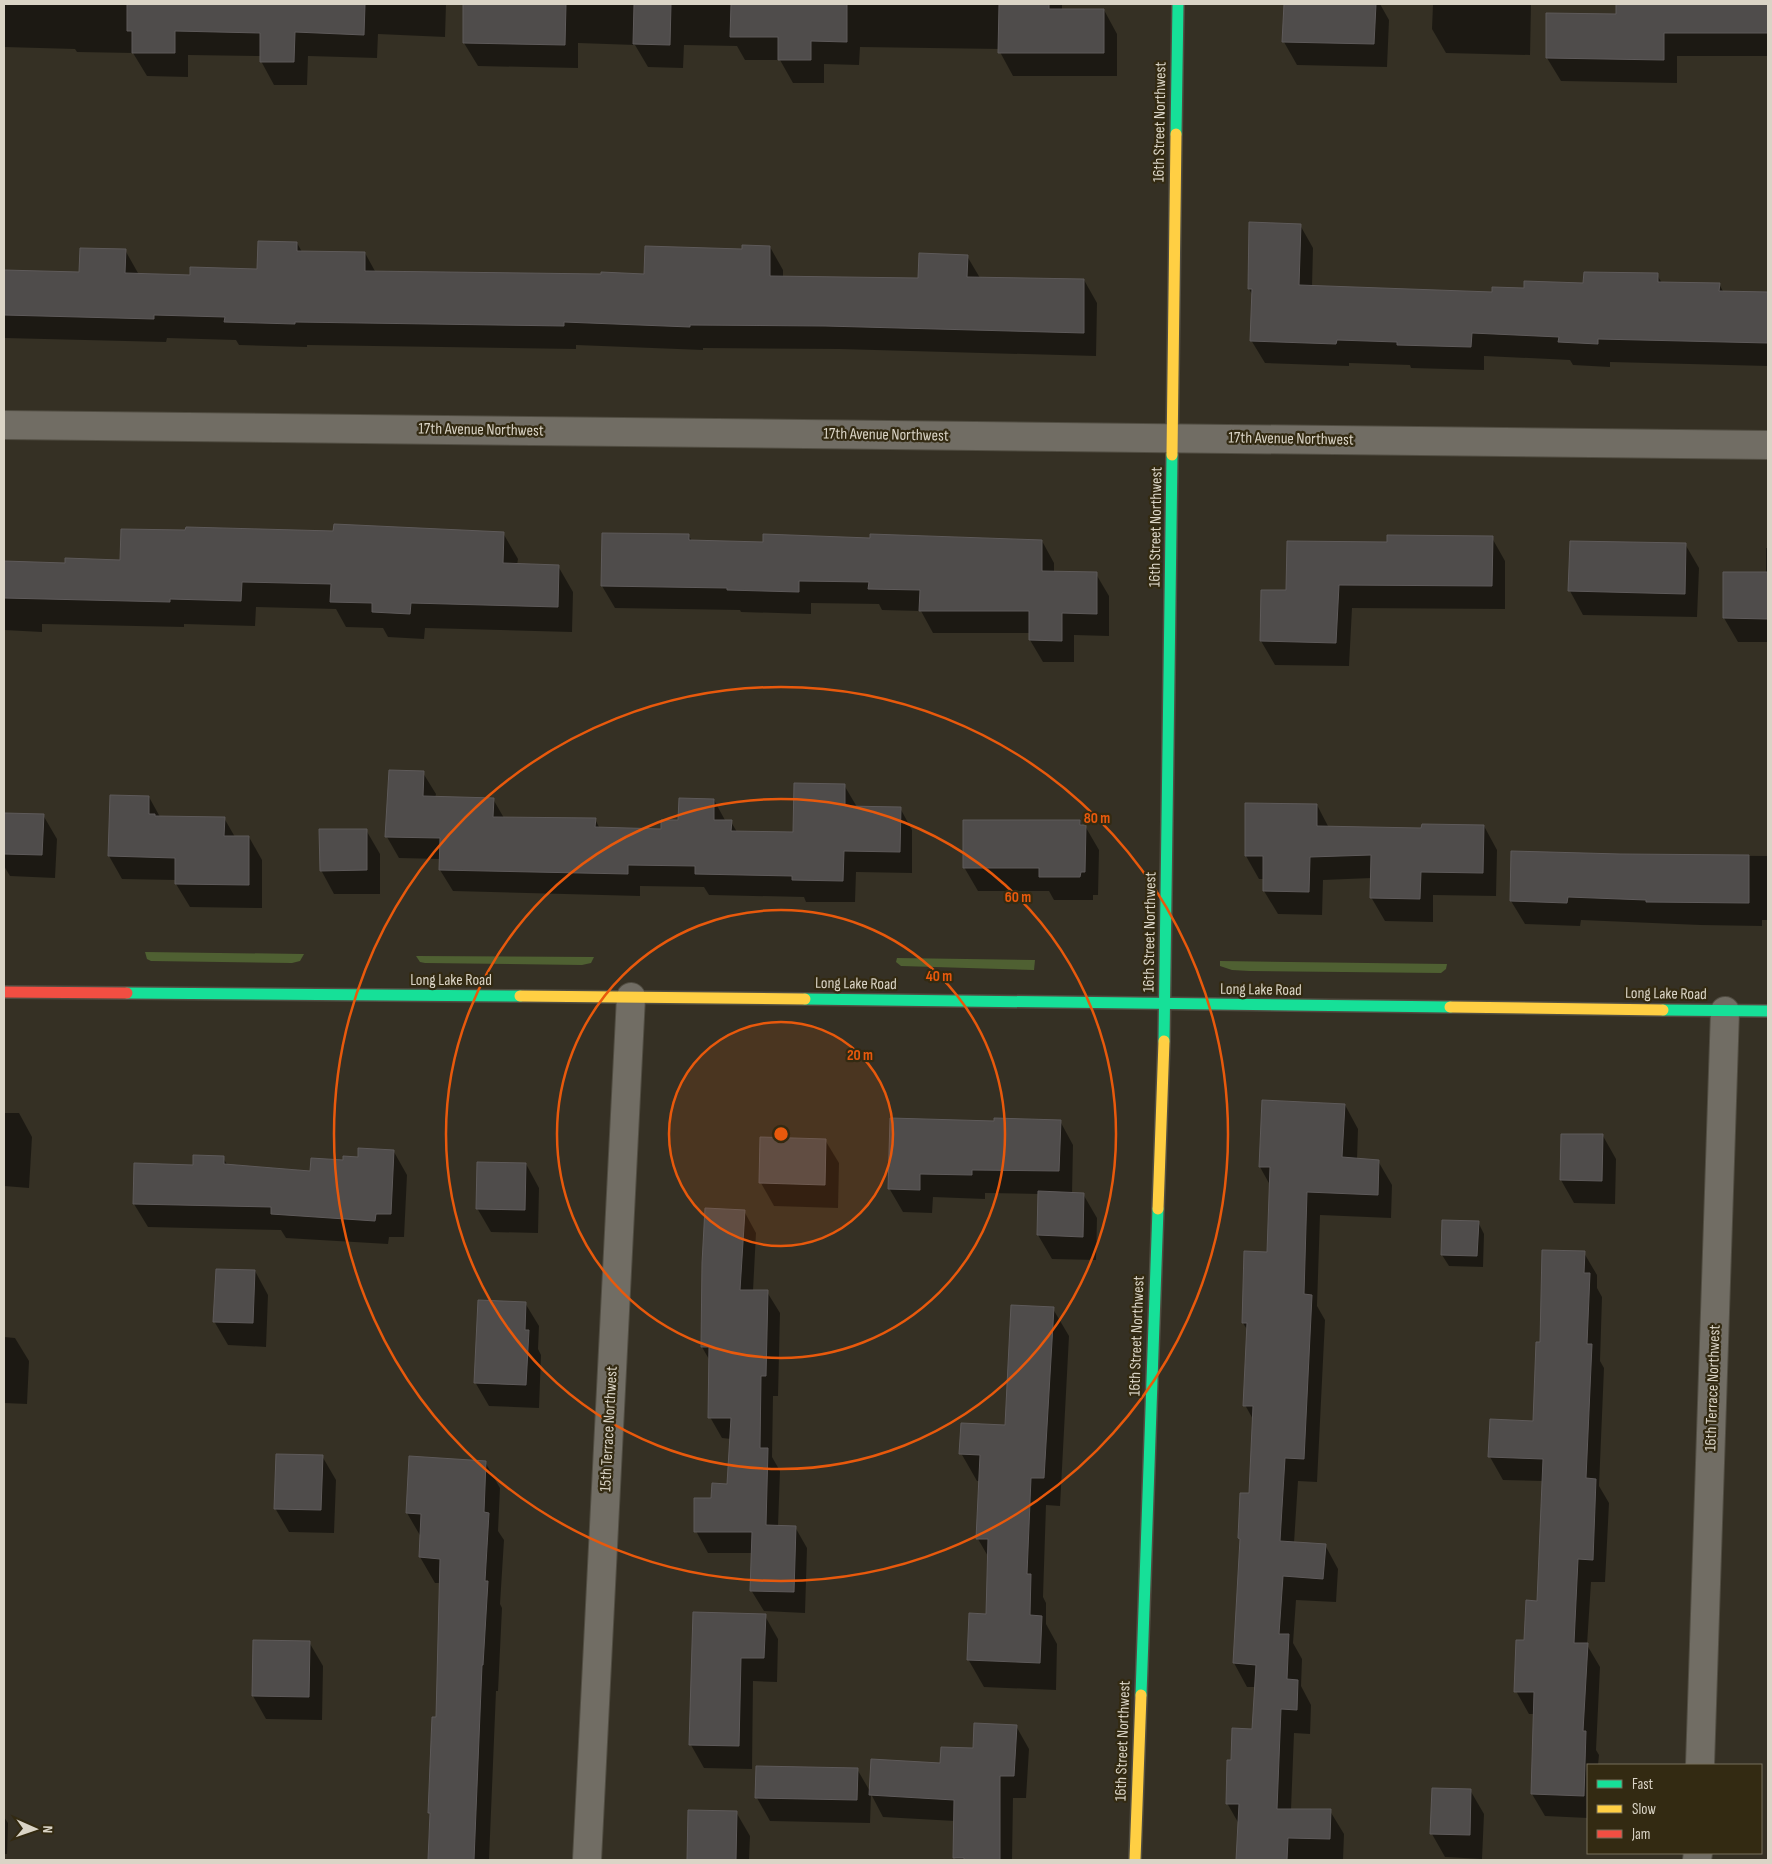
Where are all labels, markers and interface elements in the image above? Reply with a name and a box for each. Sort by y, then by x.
street label: 16th Street Northwest [1149,61,1171,182]
street label: 17th Avenue Northwest [418,419,544,441]
street label: 17th Avenue Northwest [823,424,949,446]
street label: 17th Avenue Northwest [1228,428,1354,450]
street label: 16th Street Northwest [1145,466,1167,587]
text: 80 m [1084,809,1110,828]
street label: 16th Street Northwest [1139,871,1161,992]
text: 60 m [1005,888,1031,907]
text: 40 m [926,967,952,986]
street label: Long Lake Road [410,971,492,990]
street label: Long Lake Road [815,974,897,994]
street label: Long Lake Road [1220,980,1302,1000]
street label: Long Lake Road [1625,984,1707,1004]
text: 20 m [847,1046,873,1065]
centre of rings [772,1125,790,1143]
street label: 16th Street Northwest [1125,1275,1149,1397]
street label: 16th Terrace Northwest [1701,1324,1725,1452]
street label: 15th Terrace Northwest [596,1366,622,1492]
street label: 16th Street Northwest [1111,1680,1135,1802]
legend [1587,1764,1762,1854]
text: Fast [1632,1775,1654,1794]
text: Slow [1632,1800,1656,1819]
north arrow [10,1804,60,1854]
text: N [39,1825,56,1833]
text: Jam [1631,1825,1650,1844]

